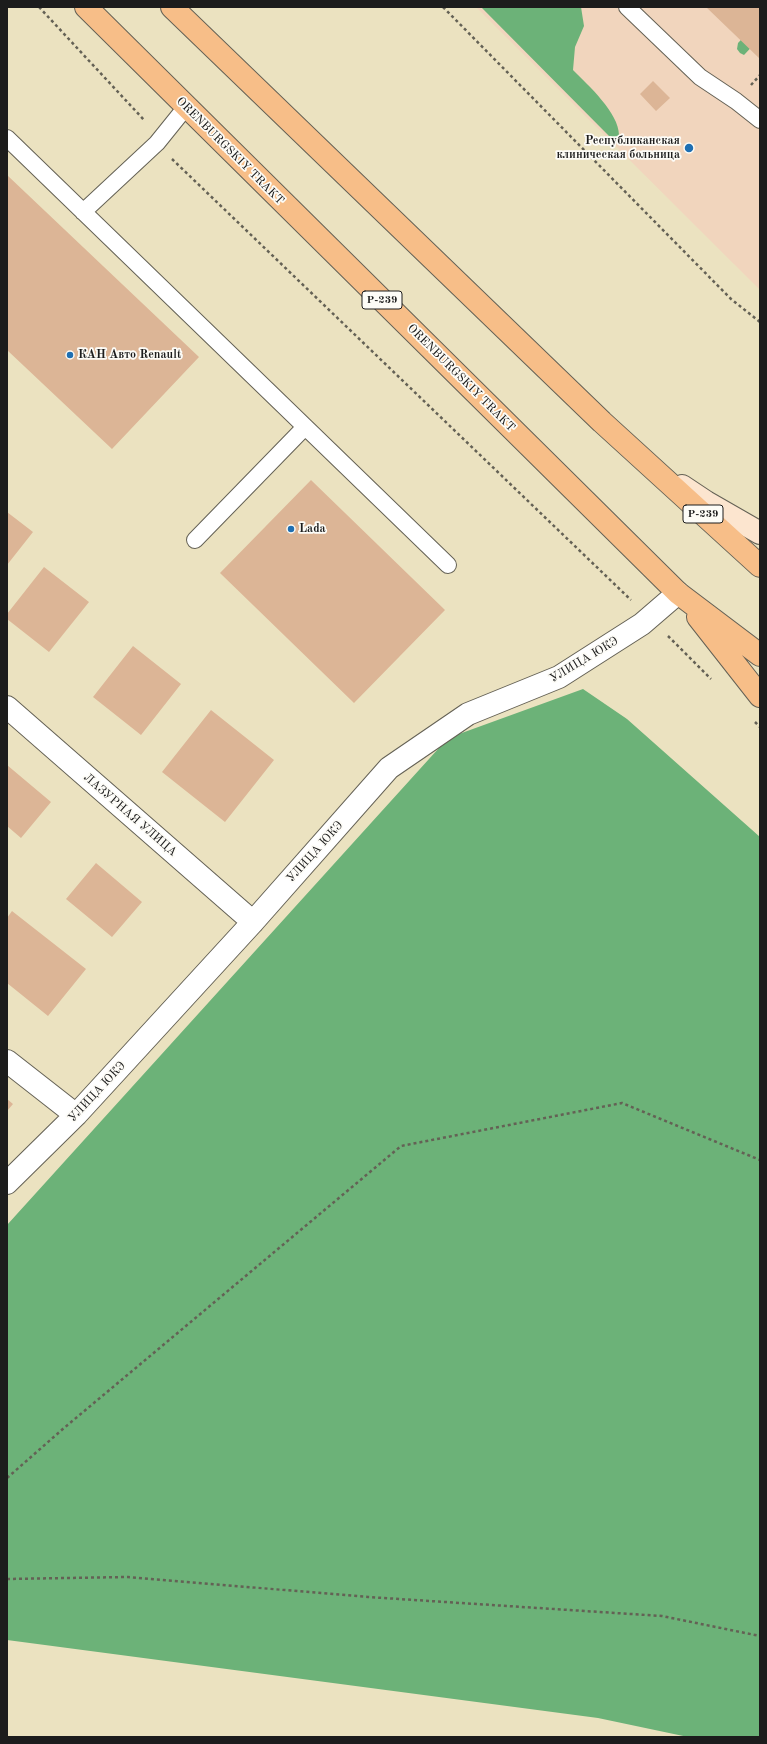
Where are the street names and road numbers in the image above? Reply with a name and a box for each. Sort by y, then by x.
street label: ORENBURGSKIY TRAKT [173,94,287,208]
road number: Р-239 [362,291,402,309]
street label: ORENBURGSKIY TRAKT [404,321,518,435]
road number: Р-239 [683,505,723,523]
street label: УЛИЦА ЮКЭ [547,634,621,686]
street label: ЛАЗУРНАЯ УЛИЦА [80,770,180,860]
street label: УЛИЦА ЮКЭ [284,818,346,886]
street label: УЛИЦА ЮКЭ [65,1059,129,1125]

